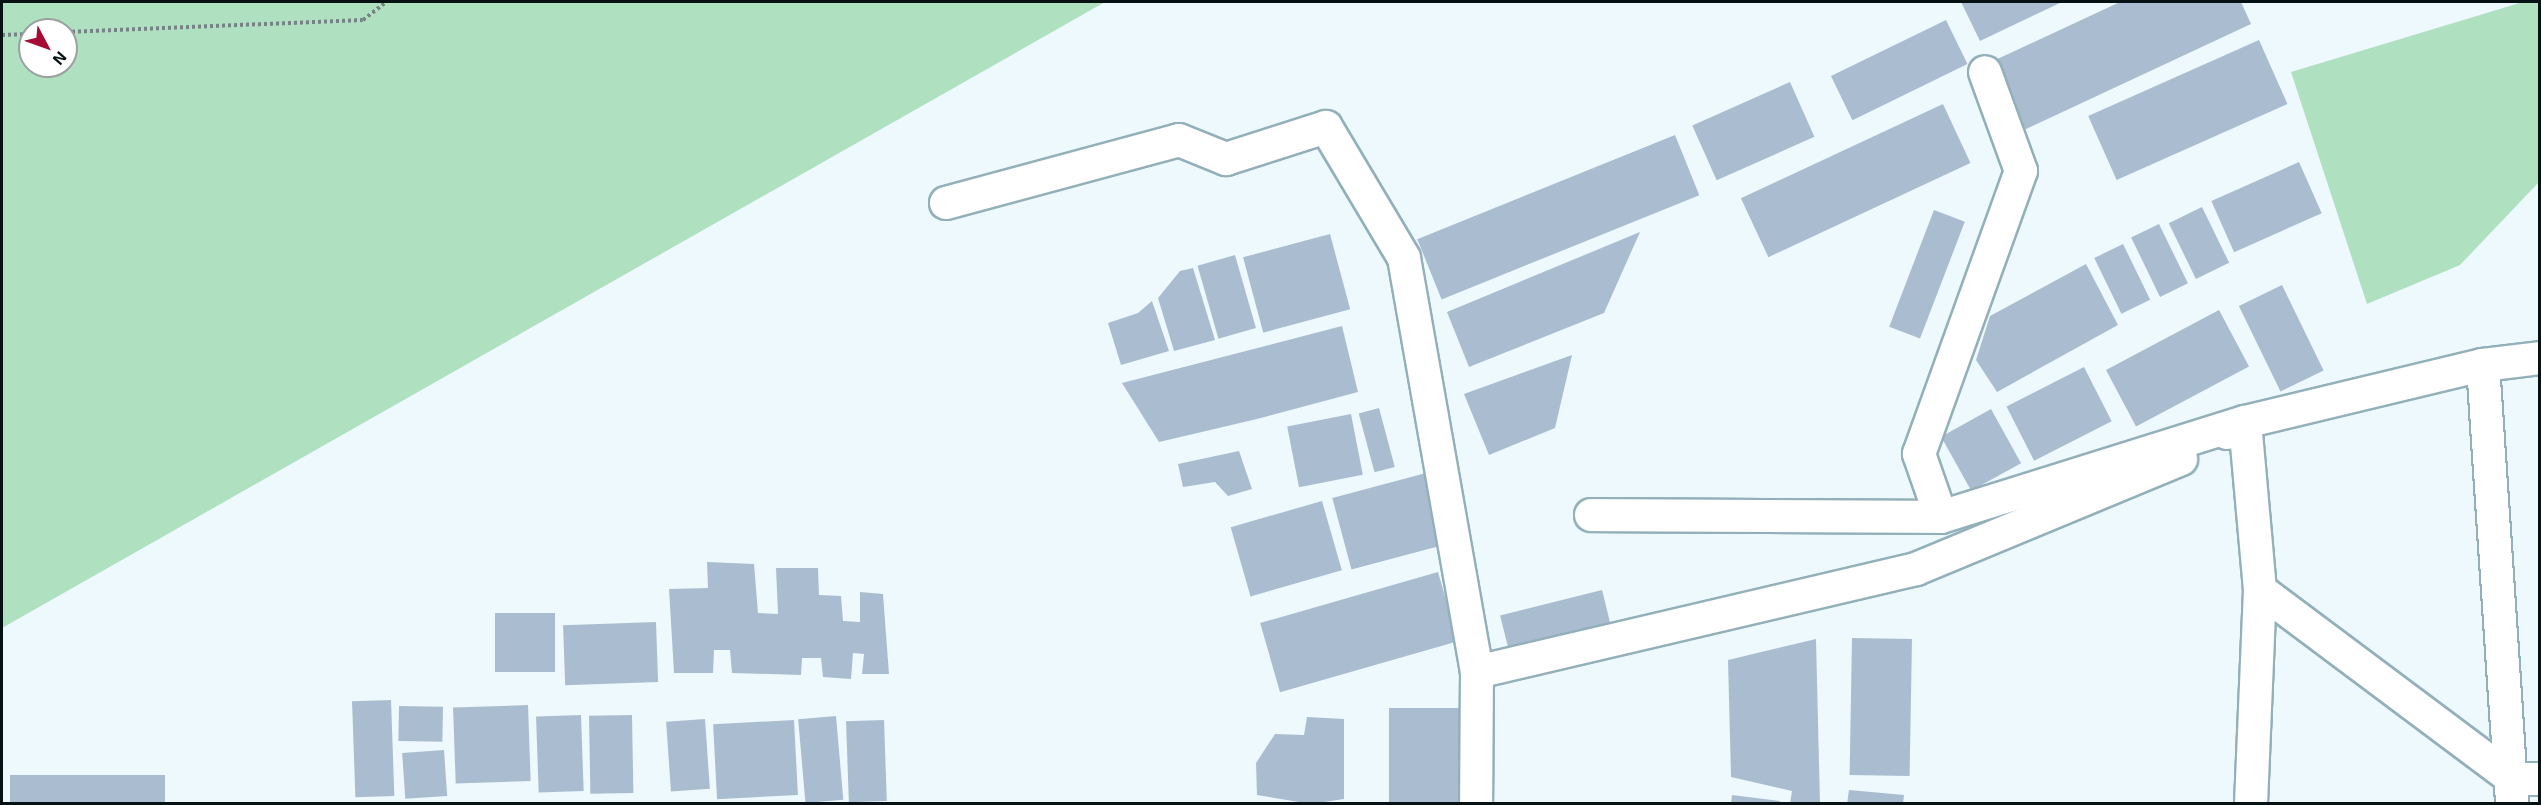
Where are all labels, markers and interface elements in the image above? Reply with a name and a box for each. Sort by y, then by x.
north arrow [18,18,78,78]
text: N [49,48,71,69]

